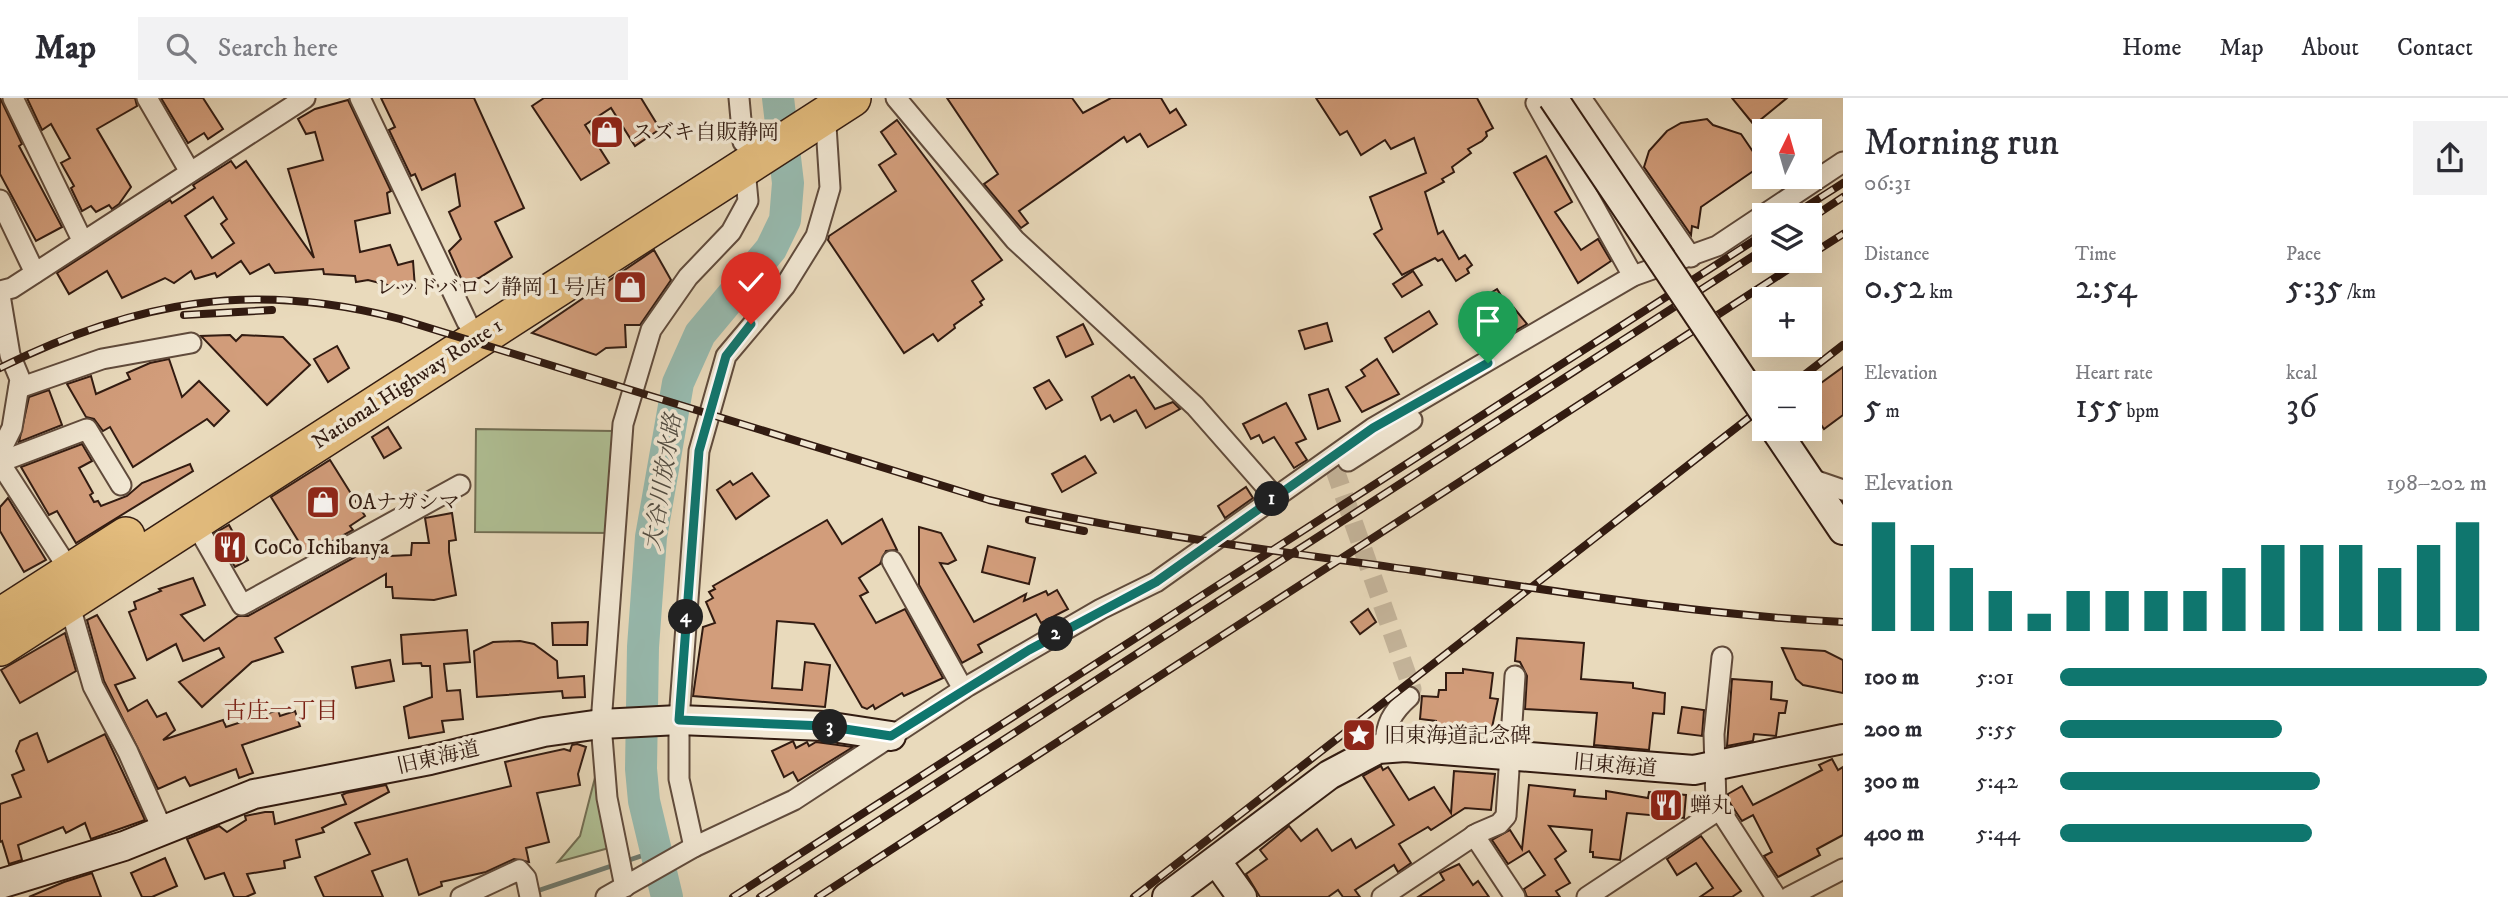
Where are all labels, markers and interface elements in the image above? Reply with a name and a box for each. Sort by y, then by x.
search box [138,17,628,80]
text: Map [35,28,96,69]
icon: search [162,29,200,67]
text: Search here [218,32,338,65]
text: Home [2122,33,2181,63]
text: Map [2219,33,2264,63]
text: About [2302,33,2359,63]
text: Contact [2397,33,2473,63]
shop icon: スズキ自販静岡 [588,113,626,151]
north arrow [1752,119,1822,189]
map controls [1752,119,1822,441]
text: Morning run [1864,119,2059,167]
place label: スズキ自販静岡 [632,120,779,146]
button: share [2413,121,2487,195]
text: 06:31 [1864,169,1911,198]
button: layers [1752,203,1822,273]
text: Distance [1864,243,1929,266]
text: Time [2075,243,2116,266]
text: Pace [2286,243,2321,266]
pin [721,252,781,324]
icon: check [732,263,770,301]
text: 0.52 [1864,266,1925,310]
text: 2:54 [2075,266,2137,310]
text: 5:35 [2286,266,2343,310]
shop icon: レッドバロン静岡１号店 [611,268,649,306]
place label: レッドバロン静岡１号店 [376,275,606,301]
text: km [1925,281,1953,304]
text: /km [2343,281,2376,304]
button: + [1752,287,1822,357]
pin [1458,291,1518,363]
icon: arrive [1469,302,1507,340]
street label: National Highway Route 1 [308,313,507,455]
text: Elevation [1864,362,1938,385]
text: Heart rate [2075,362,2153,385]
text: kcal [2286,362,2317,385]
button: − [1752,371,1822,441]
text: 5 [1864,385,1881,429]
text: 155 [2075,385,2122,429]
text: 36 [2286,385,2317,429]
text: m [1881,400,1900,423]
text: bpm [2122,400,2159,423]
water label: 大谷川放水路 [638,410,689,553]
text: Elevation [1864,469,1953,498]
text: 198–202 m [2386,469,2487,498]
pin: 1 [1254,482,1290,516]
shop icon: OAナガシマ [304,483,342,521]
text: 1 [1268,487,1275,510]
place label: OAナガシマ [348,490,460,516]
restaurant icon: CoCo Ichibanya [211,528,249,566]
place label: CoCo Ichibanya [254,535,389,561]
pin: 4 [668,600,704,634]
text: 4 [680,605,691,628]
pin: 2 [1038,616,1074,652]
text: 2 [1051,622,1060,645]
text: 100 m [1864,663,1919,692]
text: 5:01 [1976,663,2014,692]
district label: 古庄一丁目 [224,697,339,726]
pin: 3 [812,710,848,744]
text: 3 [826,715,833,738]
text: 200 m [1864,715,1922,744]
text: 5:55 [1976,715,2016,744]
place icon: 旧東海道記念碑 [1340,716,1378,754]
place label: 旧東海道記念碑 [1384,723,1531,749]
street label: 旧東海道 [394,736,482,780]
street label: 旧東海道 [1572,749,1658,783]
text: 300 m [1864,767,1920,796]
text: 5:42 [1976,767,2018,796]
restaurant icon: 蝉丸 [1647,786,1685,824]
place label: 蝉丸 [1690,793,1732,819]
text: 400 m [1864,819,1924,848]
text: 5:44 [1976,819,2020,848]

